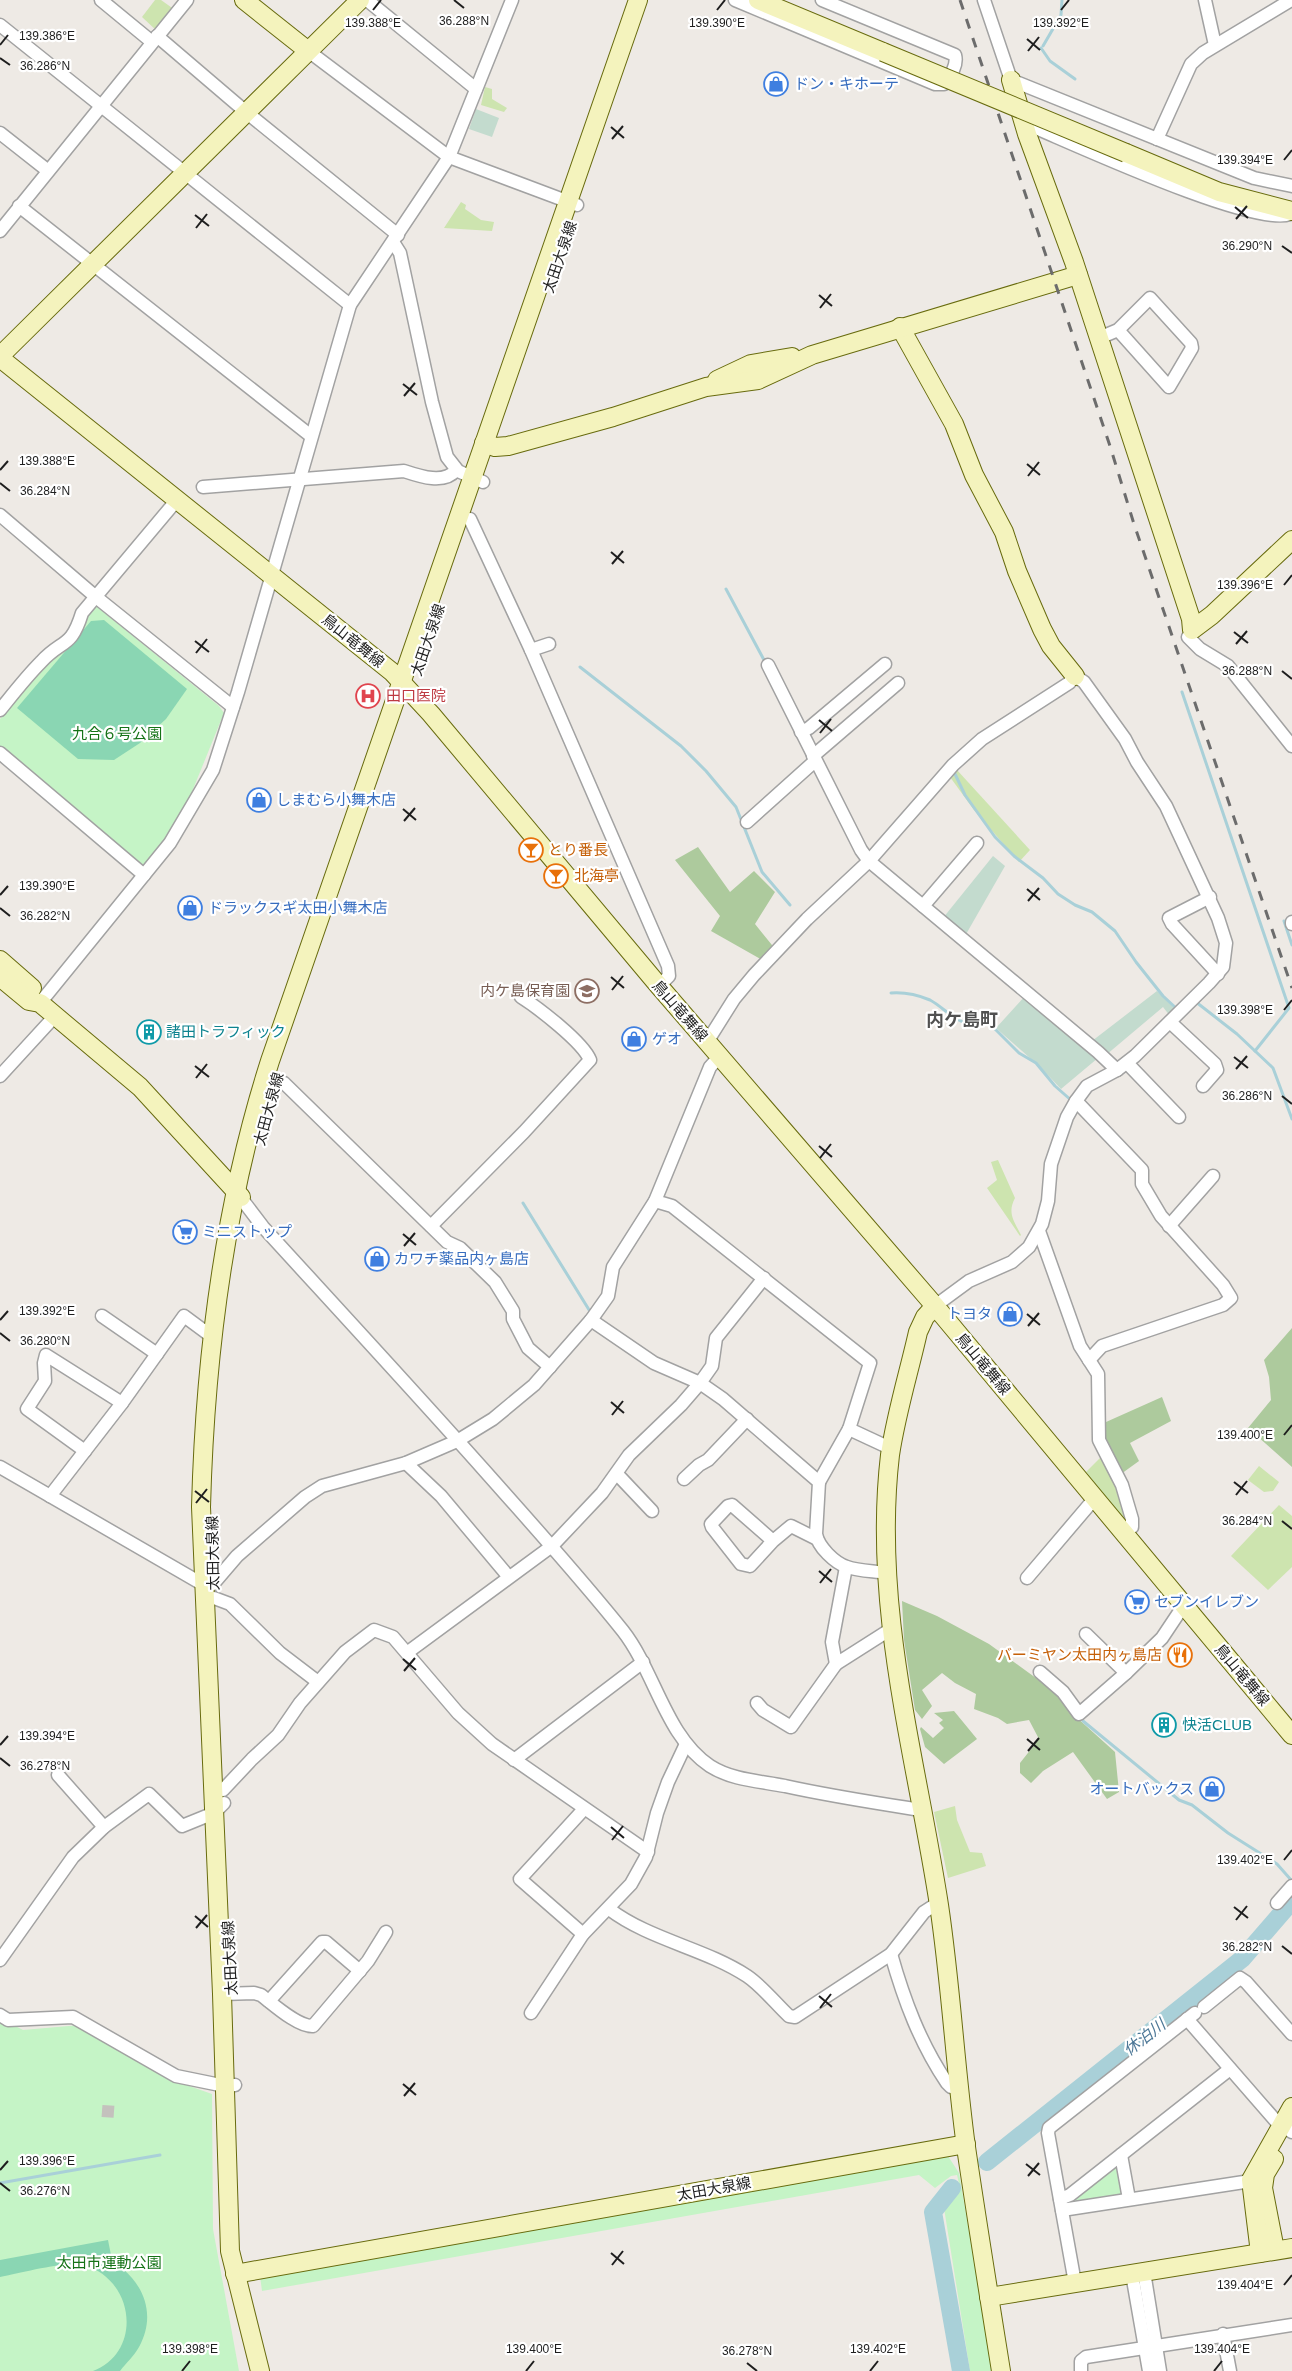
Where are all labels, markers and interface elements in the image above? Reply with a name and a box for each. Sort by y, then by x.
text: 36.288°N [439,14,489,28]
text: 139.388°E [345,16,401,30]
text: 139.390°E [689,16,745,30]
text: 139.392°E [1033,16,1089,30]
text: 139.386°E [19,29,75,43]
text: 36.286°N [20,59,70,73]
shop icon: ドン・キホーテ [763,71,789,97]
place label: ドン・キホーテ [794,75,899,92]
text: 139.394°E [1217,153,1273,167]
street label: 太田大泉線 [539,219,580,295]
text: 36.290°N [1222,239,1272,253]
text: 139.388°E [19,454,75,468]
text: 36.284°N [20,484,70,498]
text: 139.396°E [1217,578,1273,592]
street label: 太田大泉線 [407,602,448,678]
street label: 鳥山竜舞線 [319,610,388,671]
text: 36.288°N [1222,664,1272,678]
hospital icon: 田口医院 [355,683,381,709]
place label: 田口医院 [386,687,446,704]
park label: 九合６号公園 [72,725,162,742]
shop icon: しまむら小舞木店 [246,787,272,813]
place label: しまむら小舞木店 [276,791,396,808]
bar icon: とり番長 [518,837,544,863]
place label: とり番長 [548,841,608,858]
bar icon: 北海亭 [543,863,569,889]
place label: 北海亭 [574,867,619,884]
text: 139.390°E [19,879,75,893]
shop icon: ドラックスギ太田小舞木店 [177,895,203,921]
place label: ドラックスギ太田小舞木店 [208,899,388,916]
text: 36.282°N [20,909,70,923]
street label: 鳥山竜舞線 [649,977,711,1045]
school or university icon: 内ケ島保育園 [574,978,600,1004]
place label: 内ケ島保育園 [480,982,570,999]
text: 139.398°E [1217,1003,1273,1017]
district label: 内ケ島町 [926,1010,998,1030]
building icon: 諸田トラフィック [136,1019,162,1045]
place label: 諸田トラフィック [166,1023,286,1040]
shop icon: ゲオ [621,1026,647,1052]
place label: ゲオ [652,1030,682,1047]
street label: 太田大泉線 [251,1070,286,1147]
text: 36.286°N [1222,1089,1272,1103]
supermarket icon: ミニストップ [172,1219,198,1245]
place label: ミニストップ [202,1223,292,1240]
shop icon: カワチ薬品内ヶ島店 [364,1246,390,1272]
place label: カワチ薬品内ヶ島店 [394,1250,529,1267]
shop icon: トヨタ [997,1301,1023,1327]
text: 139.392°E [19,1304,75,1318]
place label: トヨタ [947,1305,992,1322]
street label: 鳥山竜舞線 [953,1329,1014,1398]
text: 36.280°N [20,1334,70,1348]
text: 139.400°E [1217,1428,1273,1442]
text: 36.284°N [1222,1514,1272,1528]
street label: 太田大泉線 [203,1515,222,1591]
supermarket icon: セブンイレブン [1124,1589,1150,1615]
place label: セブンイレブン [1154,1593,1259,1610]
street label: 鳥山竜舞線 [1212,1640,1273,1709]
restaurant icon: バーミヤン太田内ヶ島店 [1167,1642,1193,1668]
place label: バーミヤン太田内ヶ島店 [997,1646,1162,1663]
building icon: 快活CLUB [1151,1712,1177,1738]
place label: 快活CLUB [1182,1716,1252,1733]
text: 139.394°E [19,1729,75,1743]
text: 36.278°N [20,1759,70,1773]
shop icon: オートバックス [1199,1776,1225,1802]
place label: オートバックス [1089,1780,1194,1797]
text: 139.402°E [1217,1853,1273,1867]
street label: 太田大泉線 [219,1920,240,1996]
text: 36.282°N [1222,1940,1272,1954]
water label: 休泊川 [1120,2015,1170,2059]
text: 139.396°E [19,2154,75,2168]
street label: 太田大泉線 [675,2174,752,2203]
text: 36.276°N [20,2184,70,2198]
park label: 太田市運動公園 [56,2254,162,2271]
text: 139.404°E [1217,2278,1273,2292]
text: 139.398°E [162,2342,218,2356]
text: 139.400°E [506,2342,562,2356]
text: 139.402°E [850,2342,906,2356]
text: 139.404°E [1194,2342,1250,2356]
text: 36.278°N [722,2344,772,2358]

